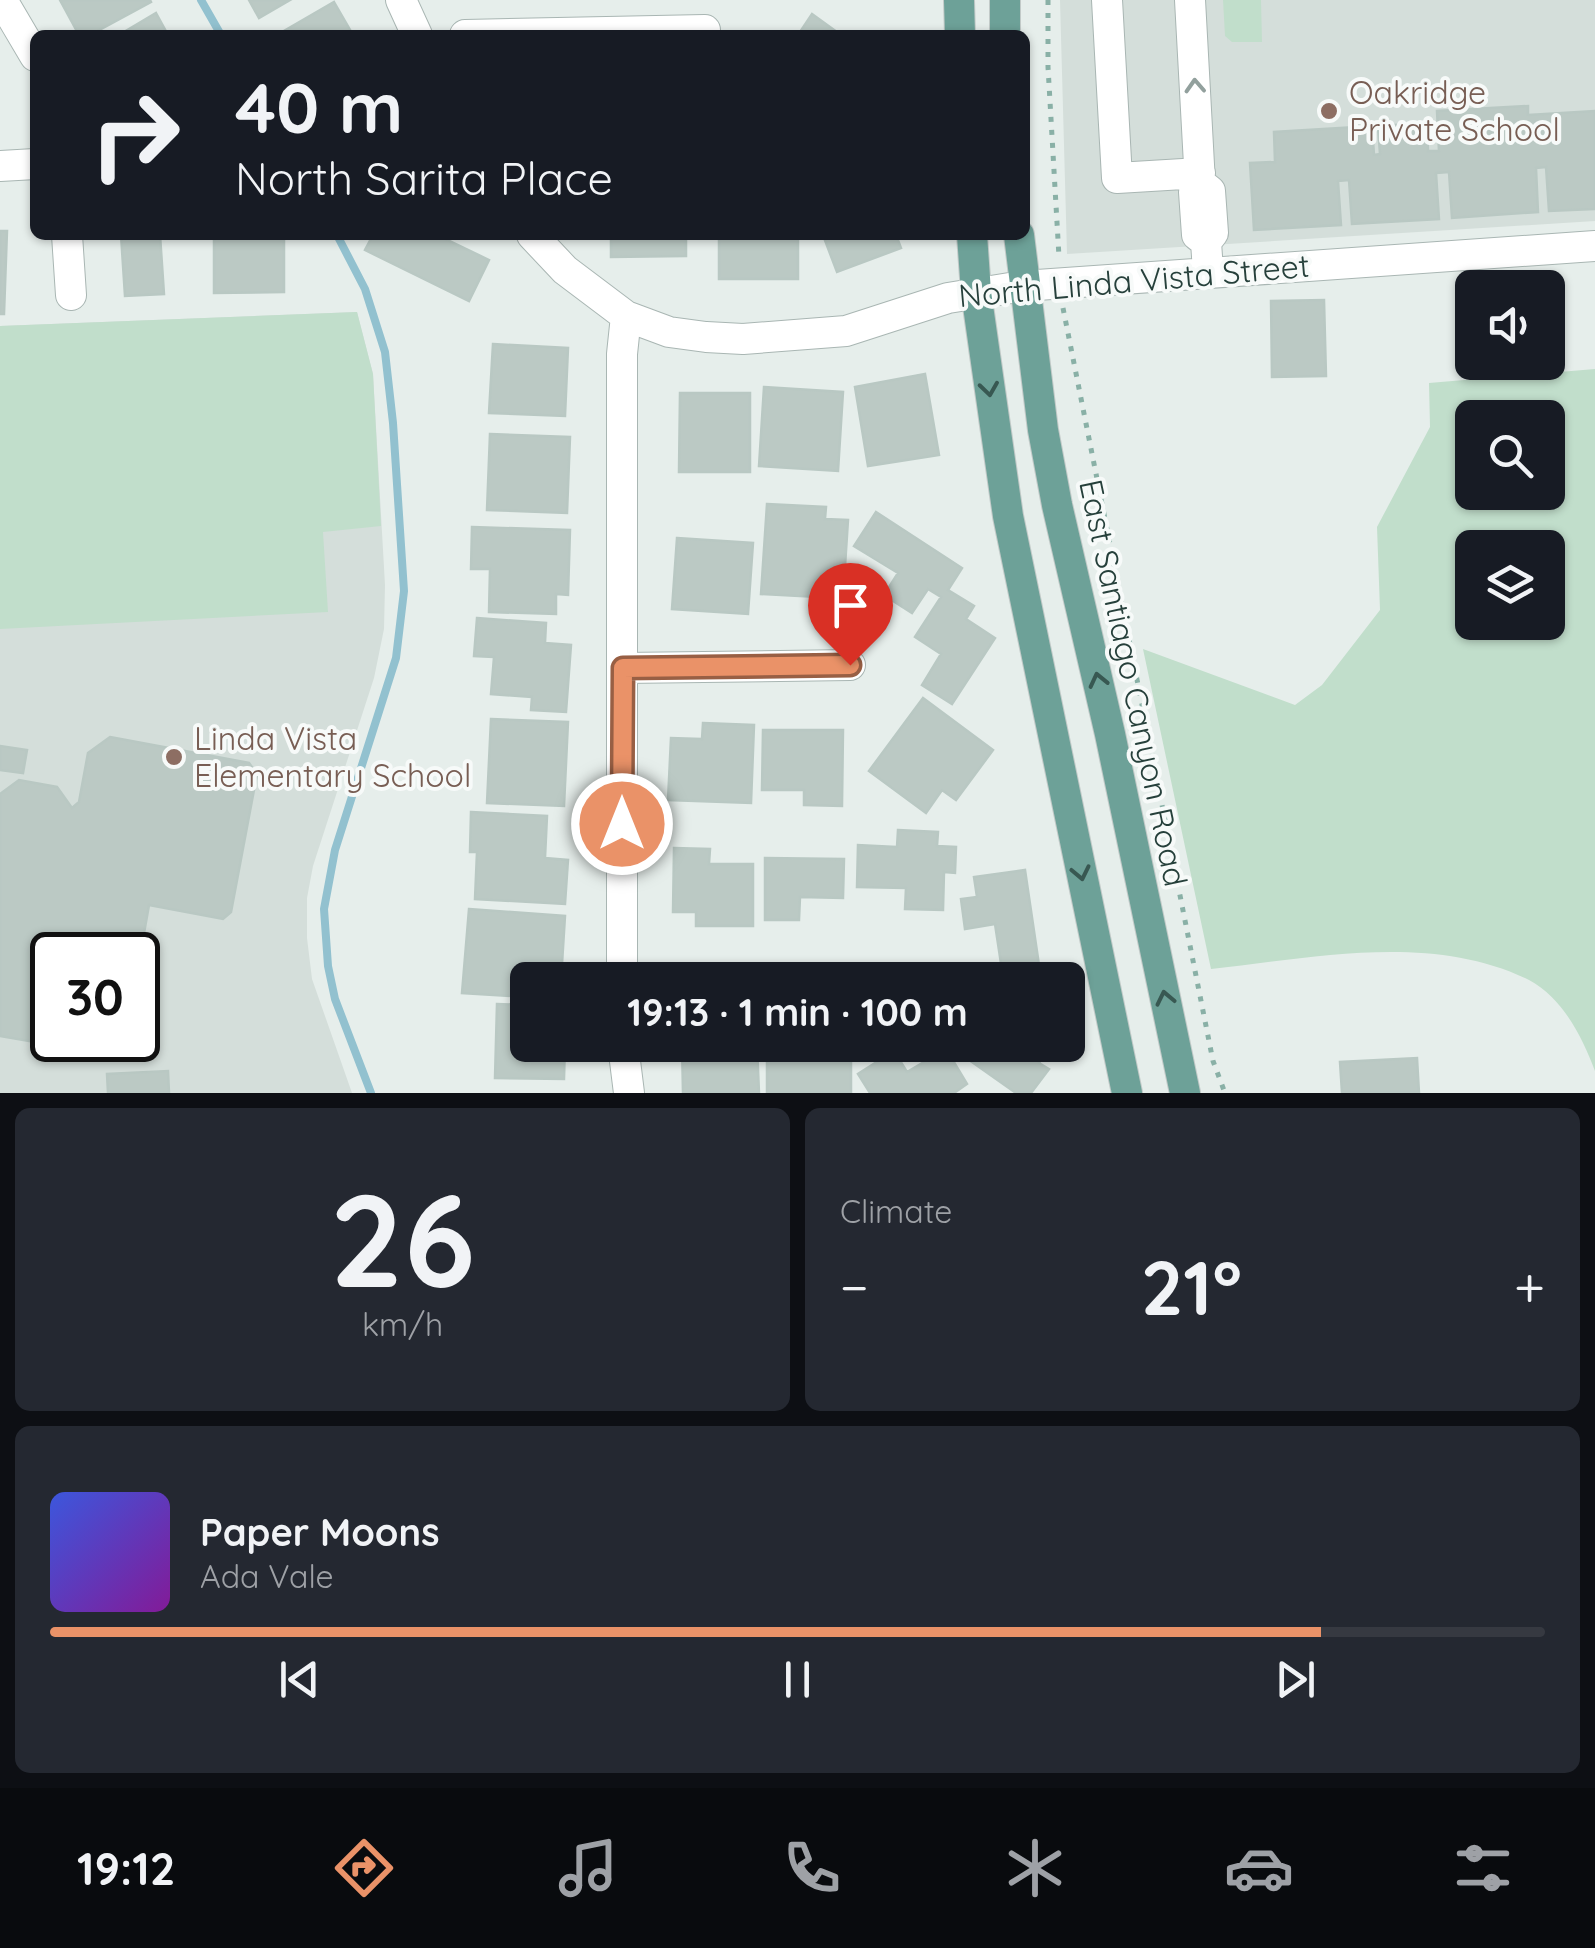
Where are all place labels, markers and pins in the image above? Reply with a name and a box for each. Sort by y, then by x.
place label: Oakridge Private School [1349,72,1560,149]
marker: Oakridge Private School [1318,100,1340,122]
pin [808,563,893,666]
place label: Linda Vista Elementary School [194,718,471,795]
marker: Linda Vista Elementary School [163,746,185,768]

